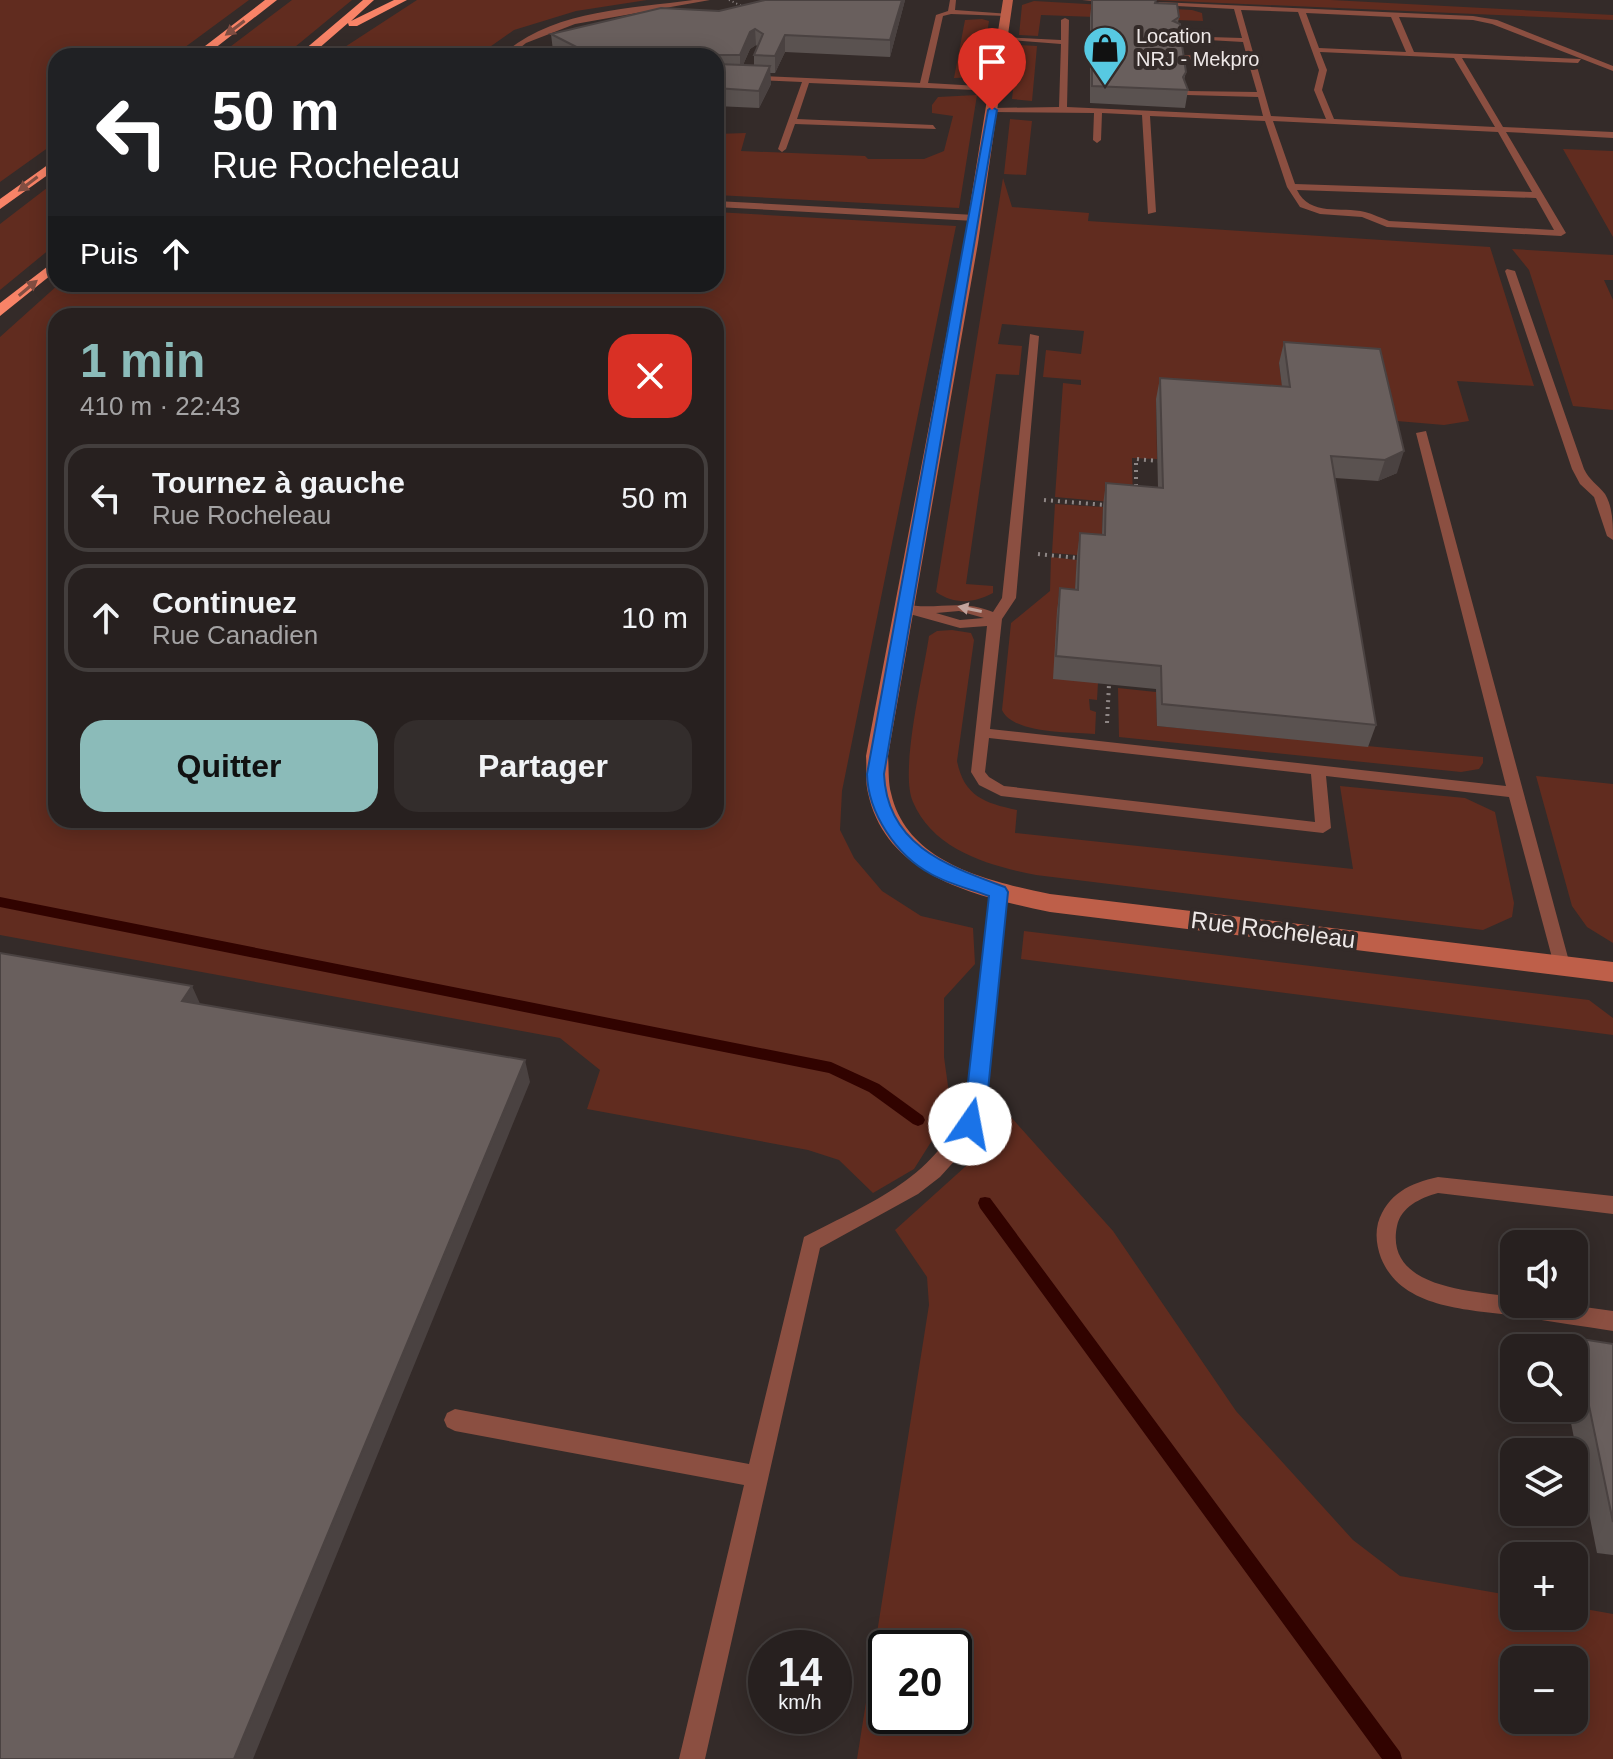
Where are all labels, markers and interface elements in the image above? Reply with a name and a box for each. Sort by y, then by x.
one-way arrow [224,20,246,36]
shop icon: Location NRJ - Mekpro [1081,24,1129,87]
place label: Location NRJ - Mekpro [1136,25,1259,70]
pin [958,28,1026,110]
icon: arrive [970,40,1014,84]
text: 50 m [212,79,340,142]
icon: left [80,80,184,184]
text: Rue Rocheleau [212,145,460,186]
one-way arrow [18,175,38,191]
icon: ahead [154,232,198,276]
text: Puis [80,237,138,270]
one-way arrow [18,280,38,297]
text: 1 min [80,334,205,387]
button: close [608,334,692,418]
text: 410 m · 22:43 [80,391,240,421]
text: Tournez à gauche [152,466,405,499]
icon: left [84,476,128,520]
text: 50 m [621,481,688,514]
text: Rue Rocheleau [152,500,331,530]
text: Continuez [152,586,297,619]
icon: ahead [84,596,128,640]
text: 10 m [621,601,688,634]
one-way arrow [958,602,983,615]
text: Rue Canadien [152,620,318,650]
button: Quitter [80,720,378,812]
button: Partager [394,720,692,812]
street label: Rue Rocheleau [1189,906,1357,953]
position arrow [928,1082,1012,1166]
map controls [1500,1230,1588,1734]
button: sound [1500,1230,1588,1318]
button: search [1500,1334,1588,1422]
button: layers [1500,1438,1588,1526]
button: + [1500,1542,1588,1630]
speed limit sign: 20 [868,1630,972,1734]
button: − [1500,1646,1588,1734]
text: 14 [778,1650,822,1694]
text: km/h [778,1691,822,1713]

